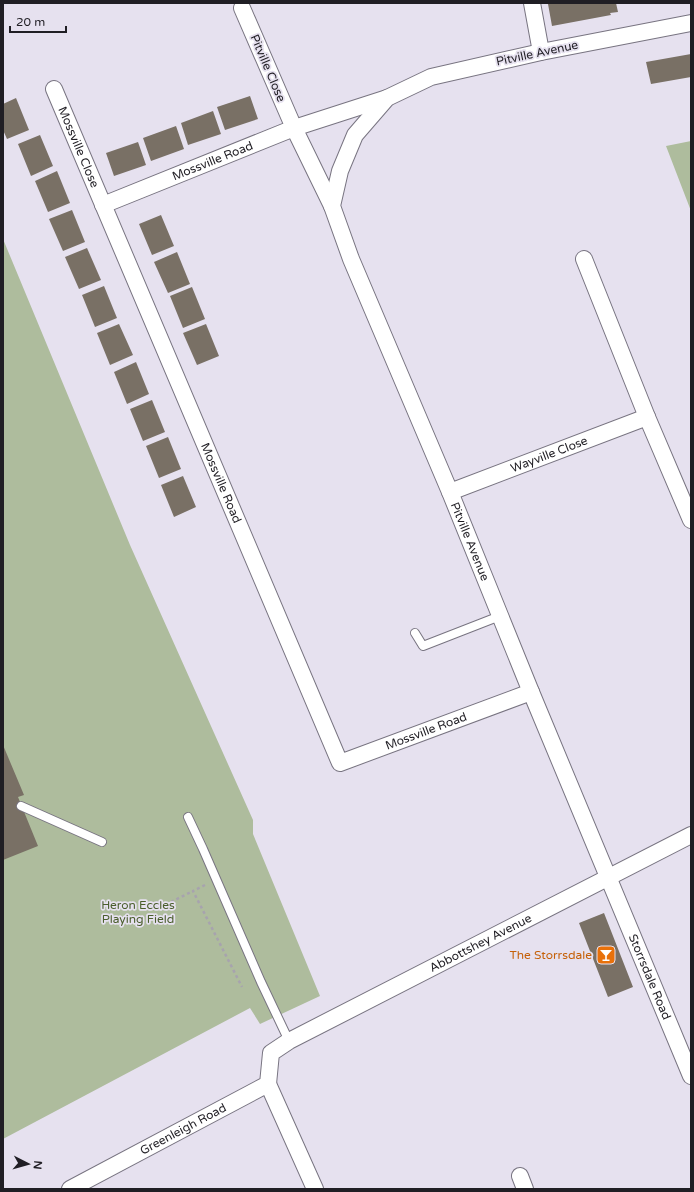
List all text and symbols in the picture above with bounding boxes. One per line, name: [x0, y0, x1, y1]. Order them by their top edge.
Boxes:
scale bar: [10, 8, 66, 34]
text: 20 m: [16, 15, 45, 29]
street label: Pitville Close: [248, 32, 289, 104]
street label: Pitville Avenue: [495, 37, 580, 69]
street label: Mossville Close: [55, 104, 102, 190]
street label: Mossville Road: [170, 138, 255, 183]
street label: Wayville Close: [509, 433, 590, 475]
street label: Mossville Road: [198, 441, 244, 525]
street label: Pitville Avenue: [448, 500, 492, 583]
street label: Mossville Road: [383, 710, 469, 752]
park label: Heron Eccles Playing Field: [101, 898, 175, 926]
street label: Abbottshey Avenue: [427, 911, 534, 975]
street label: Storrsdale Road: [626, 932, 674, 1022]
bar icon: The Storrsdale: [595, 944, 617, 966]
place label: The Storrsdale: [510, 948, 592, 962]
street label: Greenleigh Road: [138, 1100, 229, 1158]
north arrow: [8, 1144, 48, 1184]
text: N: [31, 1160, 44, 1170]

